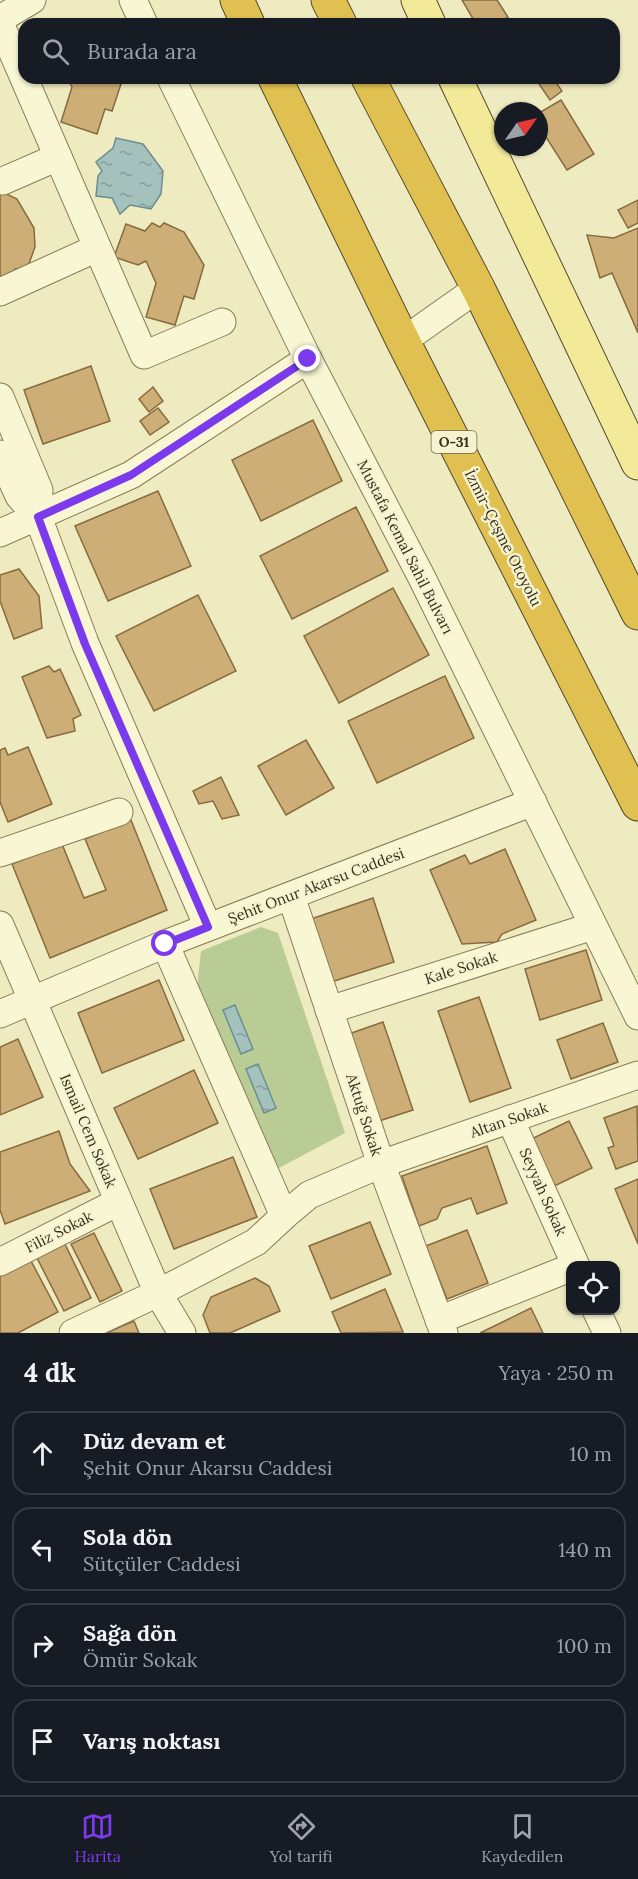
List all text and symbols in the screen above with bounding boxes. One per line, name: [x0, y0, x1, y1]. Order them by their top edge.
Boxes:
search box: [18, 18, 620, 84]
icon: search: [39, 35, 72, 68]
text: Burada ara: [87, 37, 197, 65]
north arrow: [494, 102, 548, 156]
route end: [294, 345, 320, 371]
road number: O-31: [432, 431, 476, 453]
street label: Mustafa Kemal Sahil Bulvarı: [353, 457, 458, 637]
street label: İzmir-Çeşme Otoyolu: [461, 466, 546, 609]
street label: Şehit Onur Akarsu Caddesi: [225, 843, 407, 928]
route start: [151, 930, 177, 956]
street label: Kale Sokak: [422, 947, 500, 988]
street label: Aktuğ Sokak: [342, 1070, 387, 1158]
street label: Ismail Cem Sokak: [56, 1071, 121, 1191]
street label: Altan Sokak: [466, 1097, 550, 1142]
street label: Seyyah Sokak: [516, 1145, 571, 1239]
street label: Filiz Sokak: [22, 1206, 96, 1257]
map controls: [566, 1261, 620, 1315]
button: locate: [566, 1261, 620, 1315]
text: 4 dk: [24, 1356, 76, 1389]
text: Yaya · 250 m: [499, 1360, 614, 1385]
text: Düz devam et: [83, 1427, 226, 1455]
icon: ahead: [26, 1437, 59, 1470]
text: 10 m: [569, 1441, 612, 1466]
text: Şehit Onur Akarsu Caddesi: [83, 1455, 332, 1480]
text: Sola dön: [83, 1523, 172, 1551]
icon: left: [26, 1533, 59, 1566]
text: 140 m: [558, 1537, 612, 1562]
text: Sütçüler Caddesi: [83, 1551, 241, 1576]
text: Sağa dön: [83, 1619, 177, 1647]
icon: right: [26, 1629, 59, 1662]
text: 100 m: [557, 1633, 612, 1658]
text: Ömür Sokak: [83, 1647, 197, 1672]
icon: arrive: [26, 1725, 59, 1758]
text: Varış noktası: [83, 1727, 220, 1755]
tab: Harita: [74, 1810, 121, 1866]
tab: Yol tarifi: [270, 1810, 332, 1866]
tab: Kaydedilen: [481, 1810, 564, 1866]

